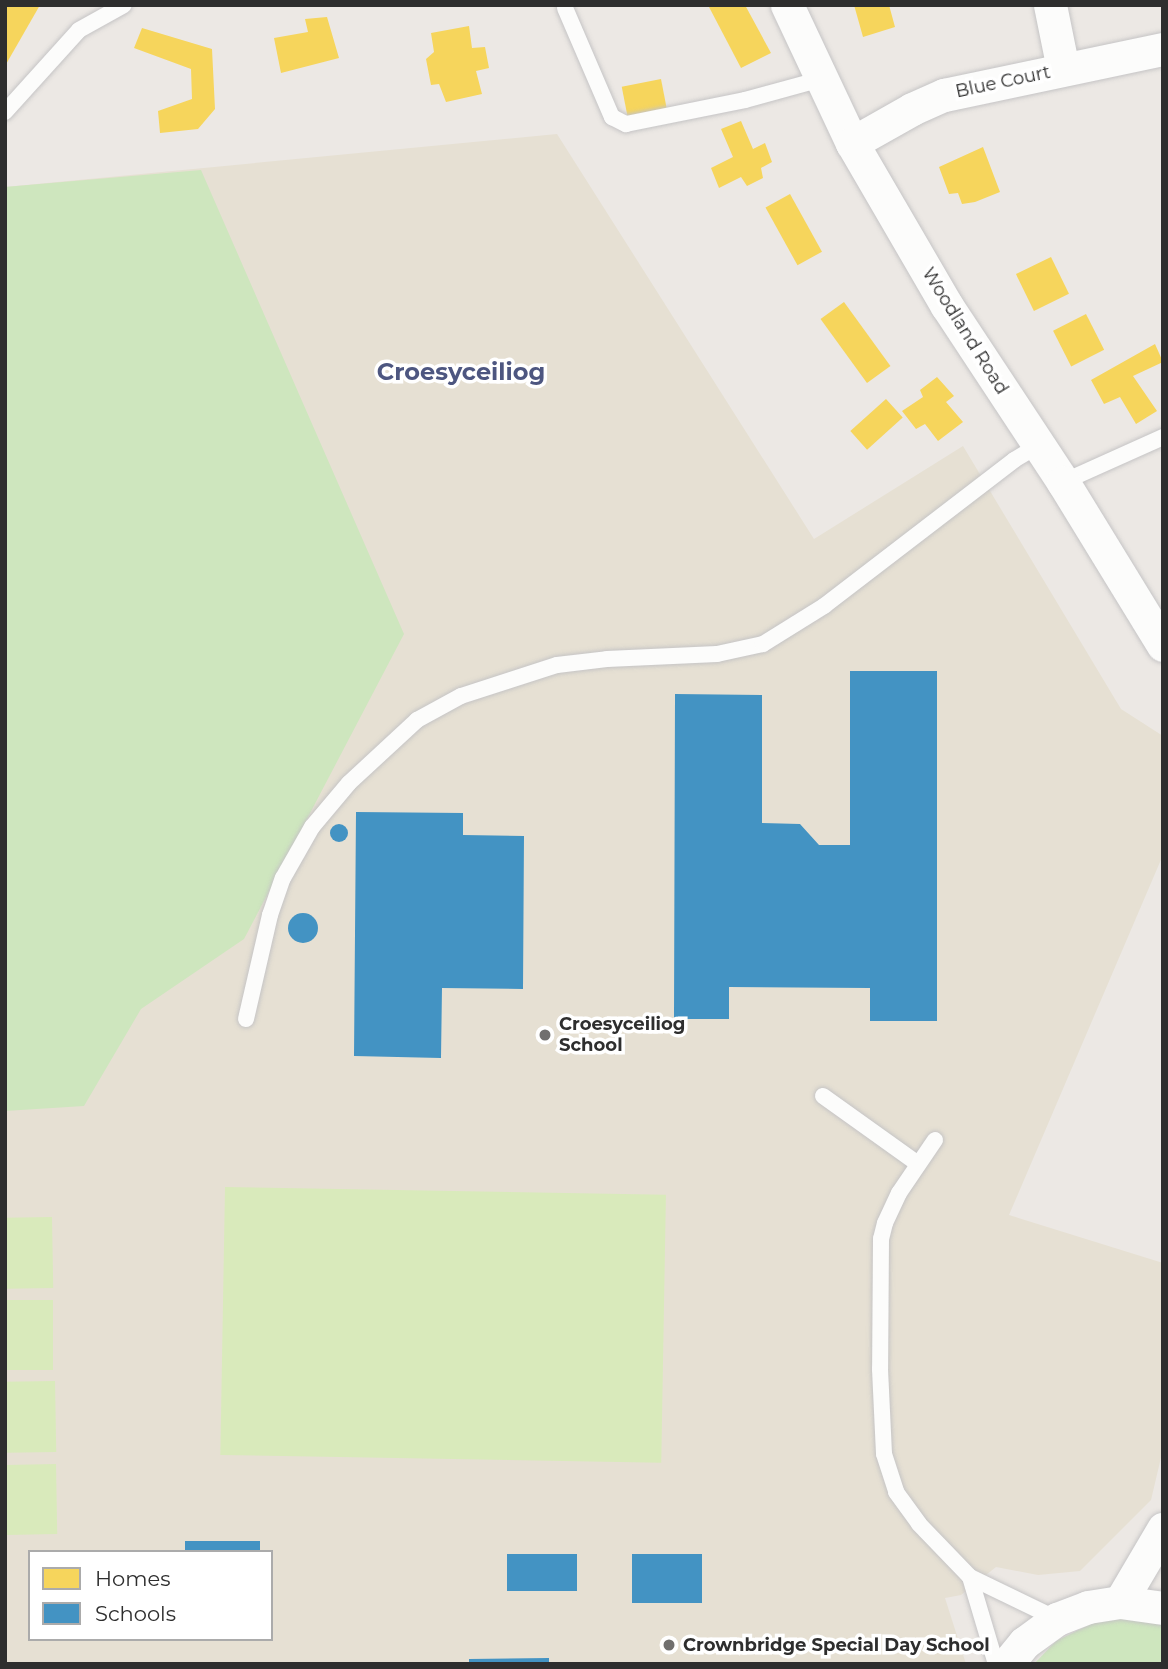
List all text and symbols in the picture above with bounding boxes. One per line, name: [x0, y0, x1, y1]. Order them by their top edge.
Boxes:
street label: Blue Court: [953, 61, 1053, 103]
street label: Woodland Road: [917, 264, 1013, 398]
district label: Croesyceiliog: [377, 358, 545, 386]
place label: Croesyceiliog School: [559, 1014, 685, 1056]
marker: Croesyceiliog School: [537, 1027, 553, 1043]
legend: [28, 1550, 273, 1641]
text: Homes: [95, 1566, 170, 1591]
text: Schools: [95, 1601, 176, 1626]
place label: Crownbridge Special Day School: [683, 1634, 990, 1656]
marker: Crownbridge Special Day School: [661, 1637, 677, 1653]

